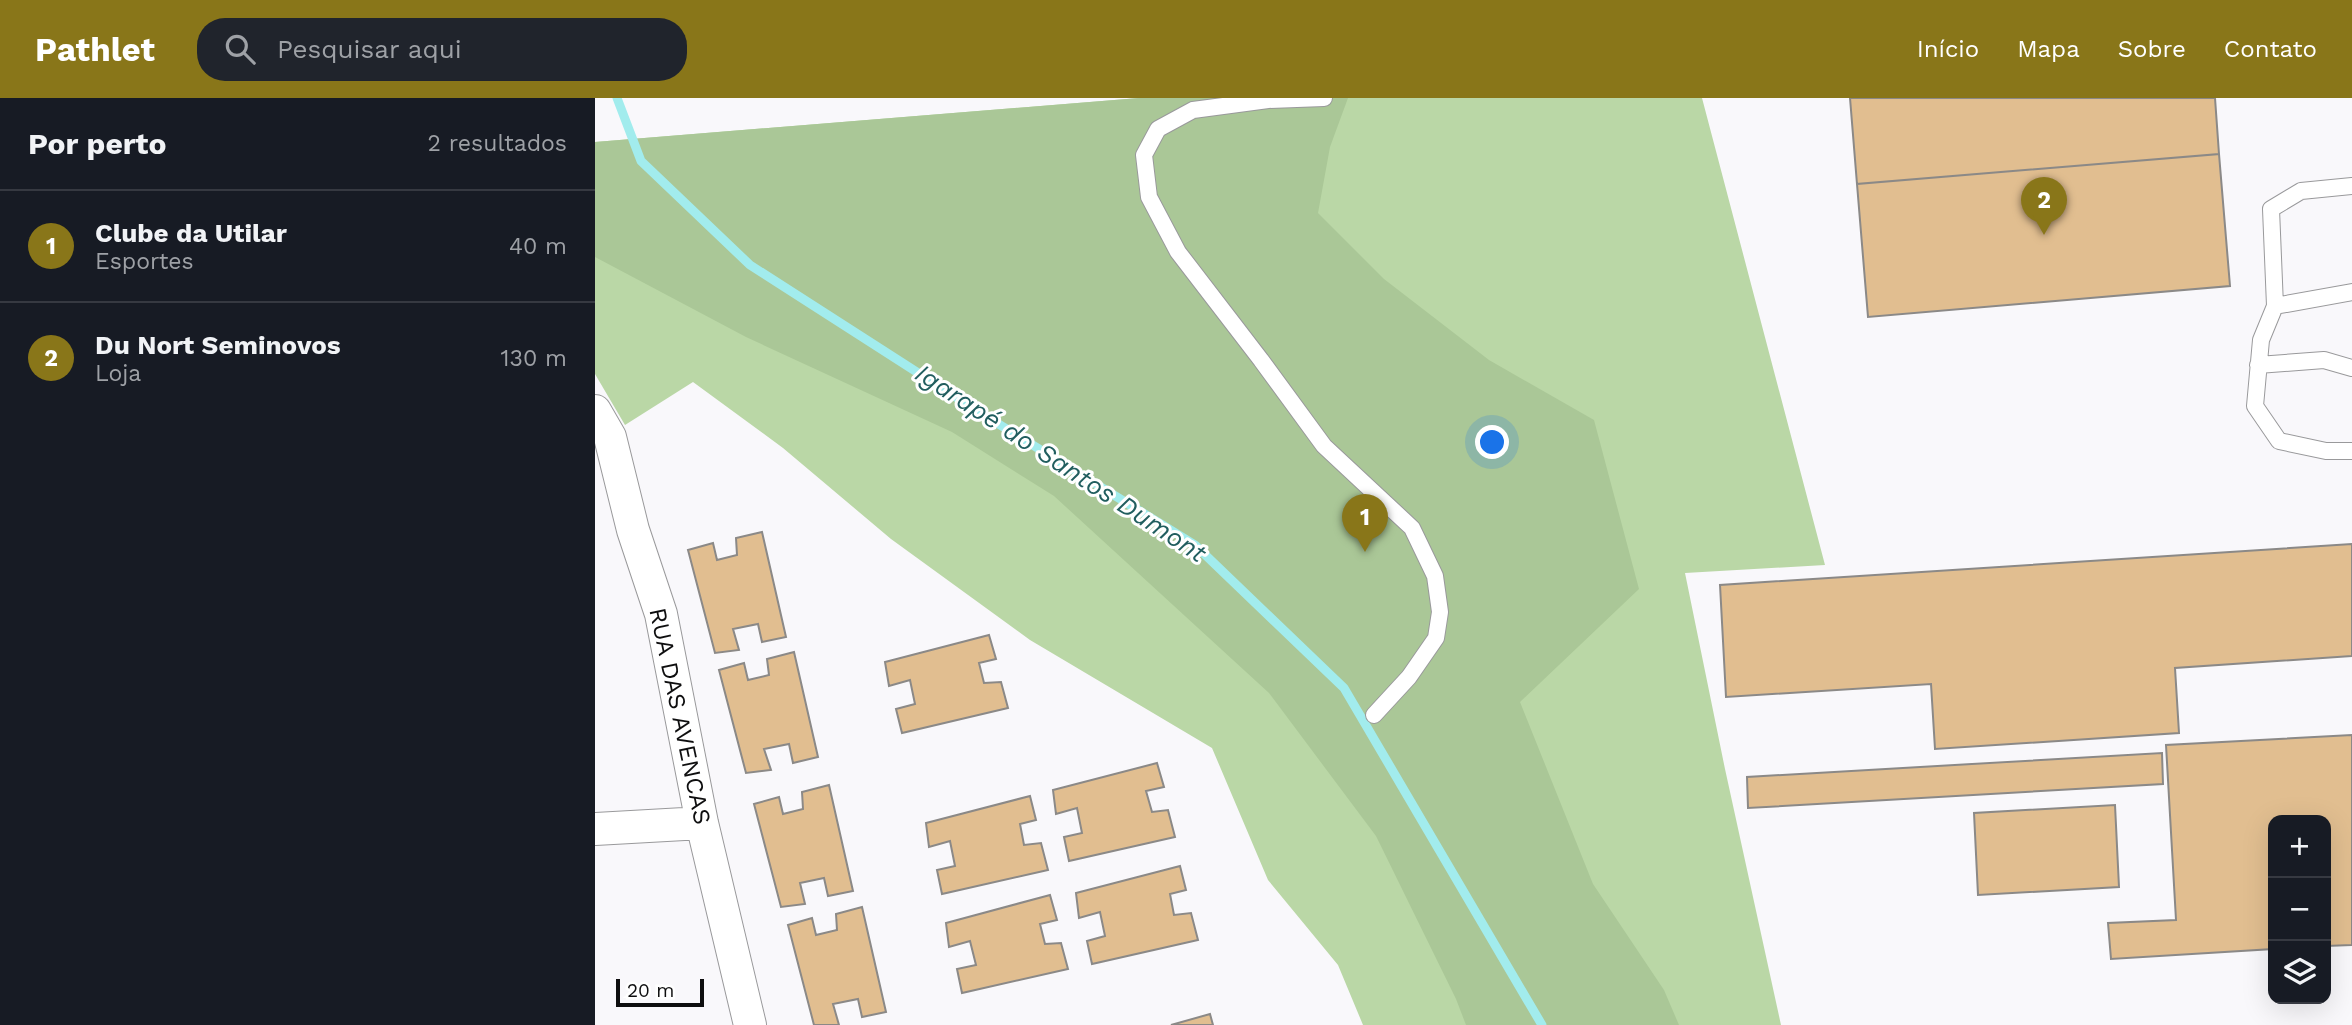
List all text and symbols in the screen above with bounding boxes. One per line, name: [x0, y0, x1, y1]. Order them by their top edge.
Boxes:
search box: [197, 18, 687, 81]
text: Pathlet: [35, 30, 155, 69]
icon: search: [221, 30, 259, 68]
text: Pesquisar aqui: [277, 34, 462, 64]
text: Início: [1917, 35, 1979, 63]
text: Mapa: [2017, 35, 2080, 63]
text: Sobre: [2118, 35, 2186, 63]
text: Contato: [2224, 35, 2317, 63]
text: Por perto: [28, 126, 166, 161]
text: 2 resultados: [428, 130, 567, 157]
pin: 2: [2021, 177, 2067, 235]
text: Clube da Utilar: [95, 218, 287, 248]
text: 1: [46, 233, 56, 260]
text: 40 m: [509, 233, 567, 260]
text: Esportes: [95, 248, 194, 275]
text: Du Nort Seminovos: [95, 330, 341, 360]
text: 2: [44, 345, 58, 372]
text: 130 m: [501, 345, 567, 372]
water label: Igarapé do Santos Dumont: [910, 358, 1212, 569]
text: Loja: [95, 360, 141, 387]
your location: [1475, 425, 1509, 459]
pin: 1: [1342, 494, 1388, 552]
street label: RUA DAS AVENCAS: [643, 605, 717, 827]
map controls: [2268, 815, 2331, 1004]
button: +: [2268, 815, 2331, 878]
button: −: [2268, 878, 2331, 941]
button: layers: [2268, 941, 2331, 1004]
scale bar: [616, 976, 703, 1008]
text: 20 m: [627, 979, 674, 1002]

